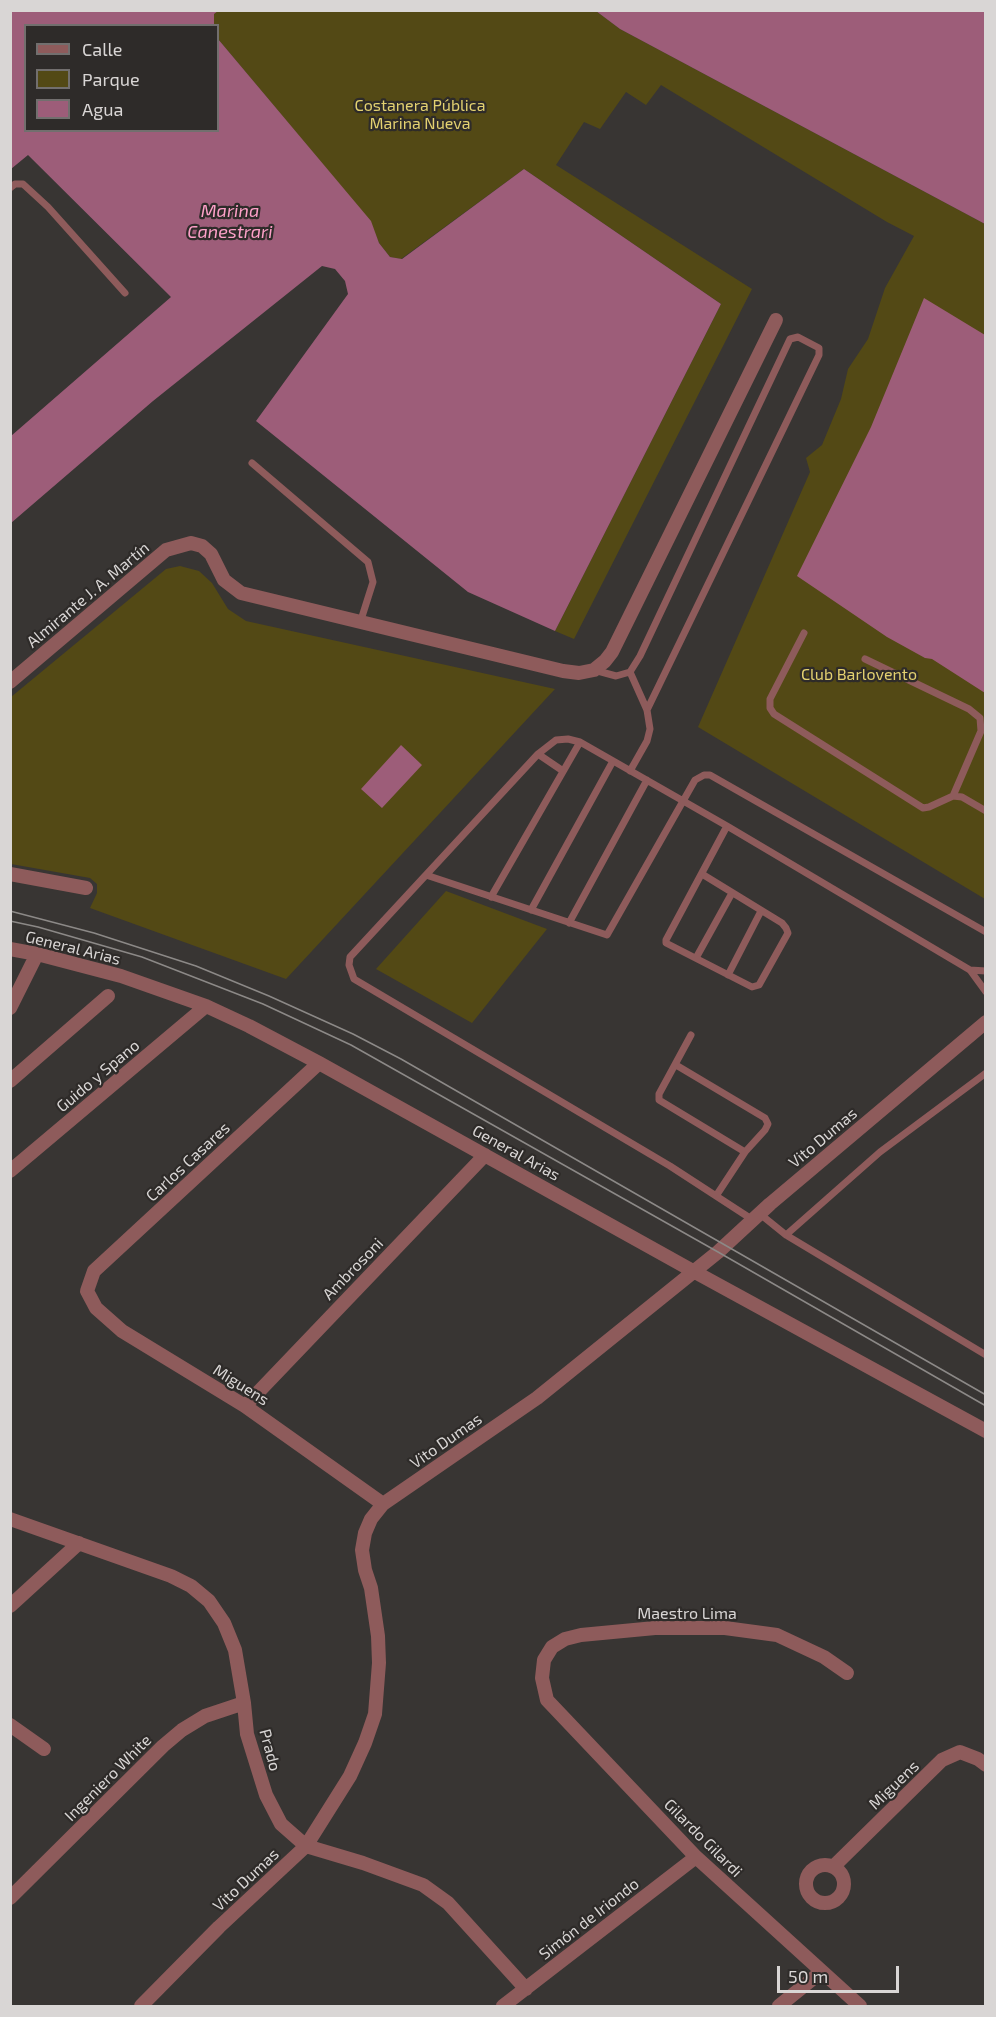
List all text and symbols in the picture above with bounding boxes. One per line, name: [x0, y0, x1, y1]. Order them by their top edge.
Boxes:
legend: [24, 24, 219, 132]
text: Calle: [82, 38, 123, 60]
text: Parque: [82, 68, 140, 90]
park label: Costanera Pública Marina Nueva: [355, 96, 485, 134]
text: Agua: [82, 98, 123, 120]
water label: Marina Canestrari: [187, 200, 273, 242]
street label: Almirante J. A. Martín: [23, 538, 153, 652]
park label: Club Barlovento: [801, 665, 917, 685]
street label: General Arias: [23, 927, 123, 969]
street label: Guido y Spano: [53, 1036, 143, 1116]
street label: Vito Dumas: [785, 1104, 861, 1172]
street label: Carlos Casares: [142, 1118, 234, 1206]
street label: General Arias: [469, 1121, 563, 1185]
street label: Ambrosoni: [319, 1234, 387, 1304]
street label: Miguens: [210, 1360, 272, 1410]
street label: Vito Dumas: [406, 1409, 486, 1473]
street label: Maestro Lima: [637, 1604, 737, 1624]
street label: Prado: [255, 1727, 285, 1773]
street label: Ingeniero White: [61, 1731, 155, 1825]
street label: Miguens: [865, 1757, 923, 1813]
street label: Gilardo Gilardi: [660, 1795, 746, 1881]
street label: Vito Dumas: [209, 1845, 283, 1915]
street label: Simón de Iriondo: [535, 1874, 643, 1964]
scale bar: [780, 1954, 902, 1992]
text: 50 m: [788, 1965, 828, 1987]

